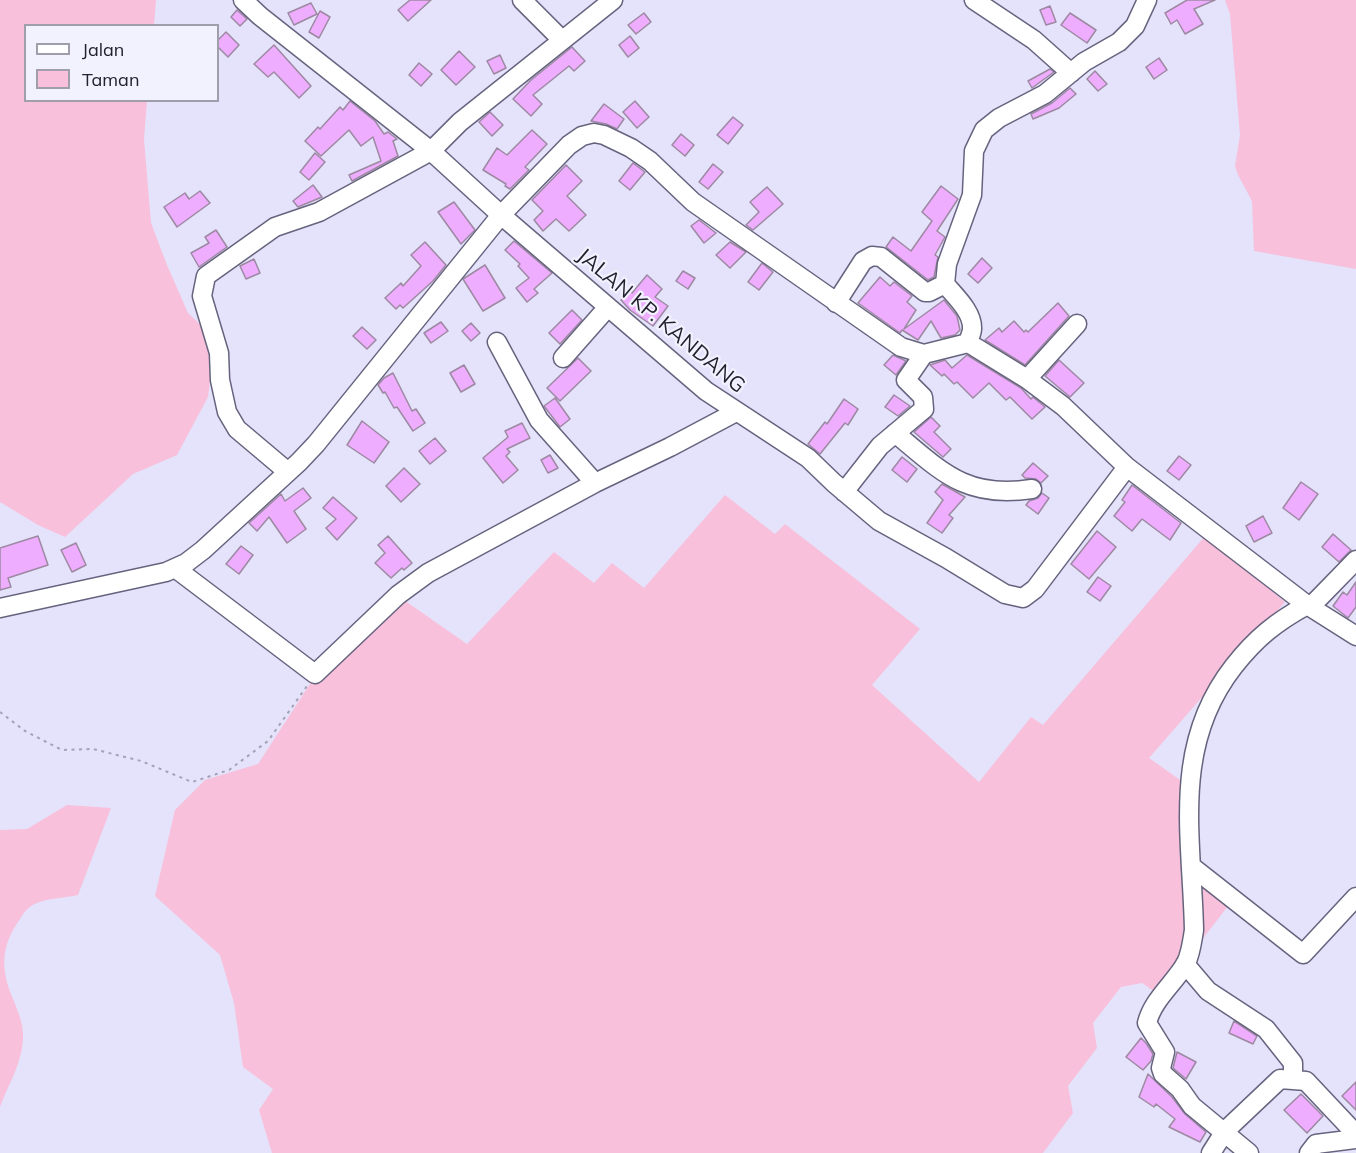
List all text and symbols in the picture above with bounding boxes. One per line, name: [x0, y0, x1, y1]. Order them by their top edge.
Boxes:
legend: [24, 24, 219, 102]
text: Jalan: [82, 38, 124, 61]
text: Taman: [82, 68, 139, 91]
street label: JALAN KP. KANDANG: [572, 243, 750, 399]

